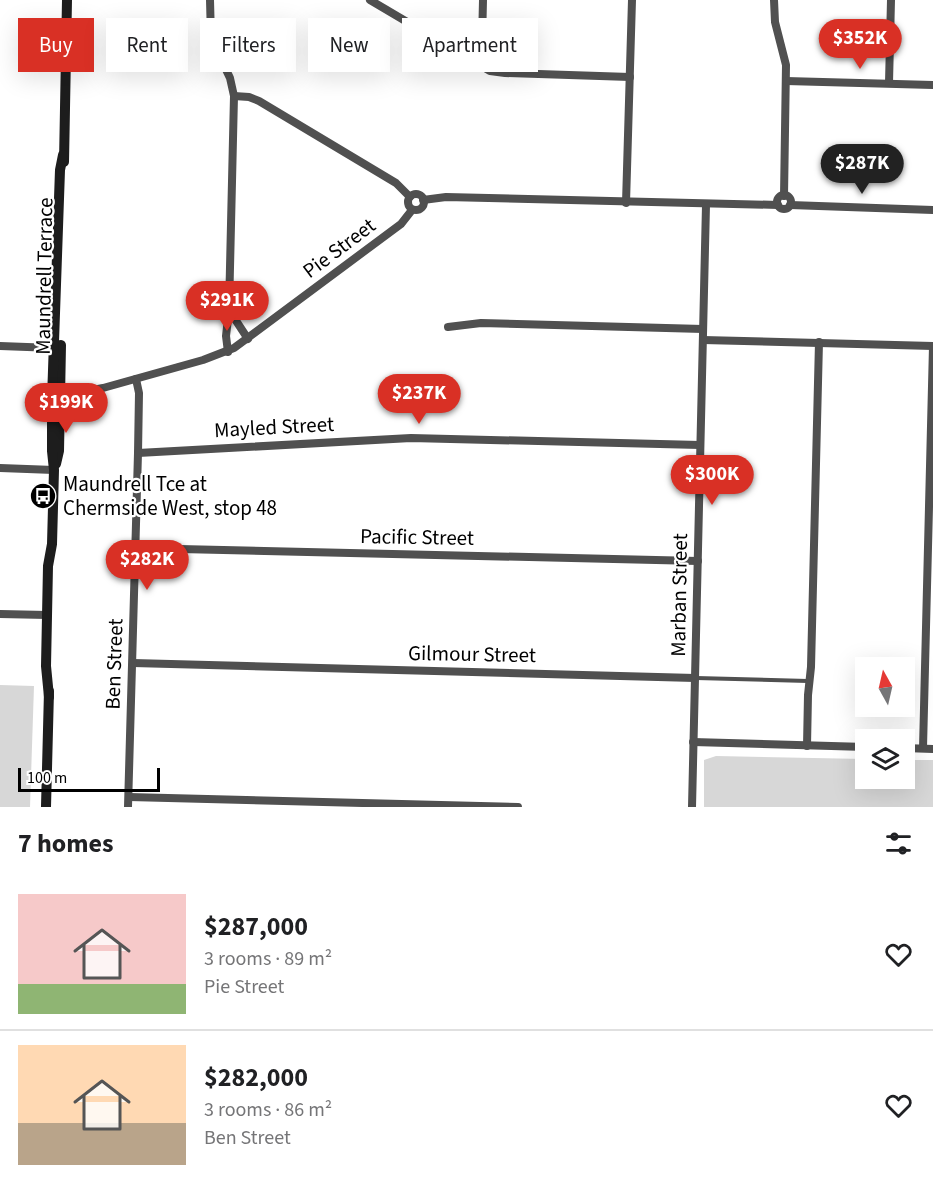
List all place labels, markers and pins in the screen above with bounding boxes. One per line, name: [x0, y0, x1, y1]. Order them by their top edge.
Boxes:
pin: $352K: [818, 19, 902, 70]
pin: $287K: [820, 144, 904, 195]
pin: $291K: [185, 281, 269, 332]
pin: $237K: [377, 374, 461, 425]
pin: $199K: [24, 383, 108, 434]
pin: $300K: [670, 455, 754, 506]
place label: Maundrell Tce at Chermside West, stop 48: [63, 469, 277, 523]
bus stop icon: Maundrell Tce at Chermside West, stop 48: [28, 481, 58, 511]
pin: $282K: [105, 540, 189, 591]

